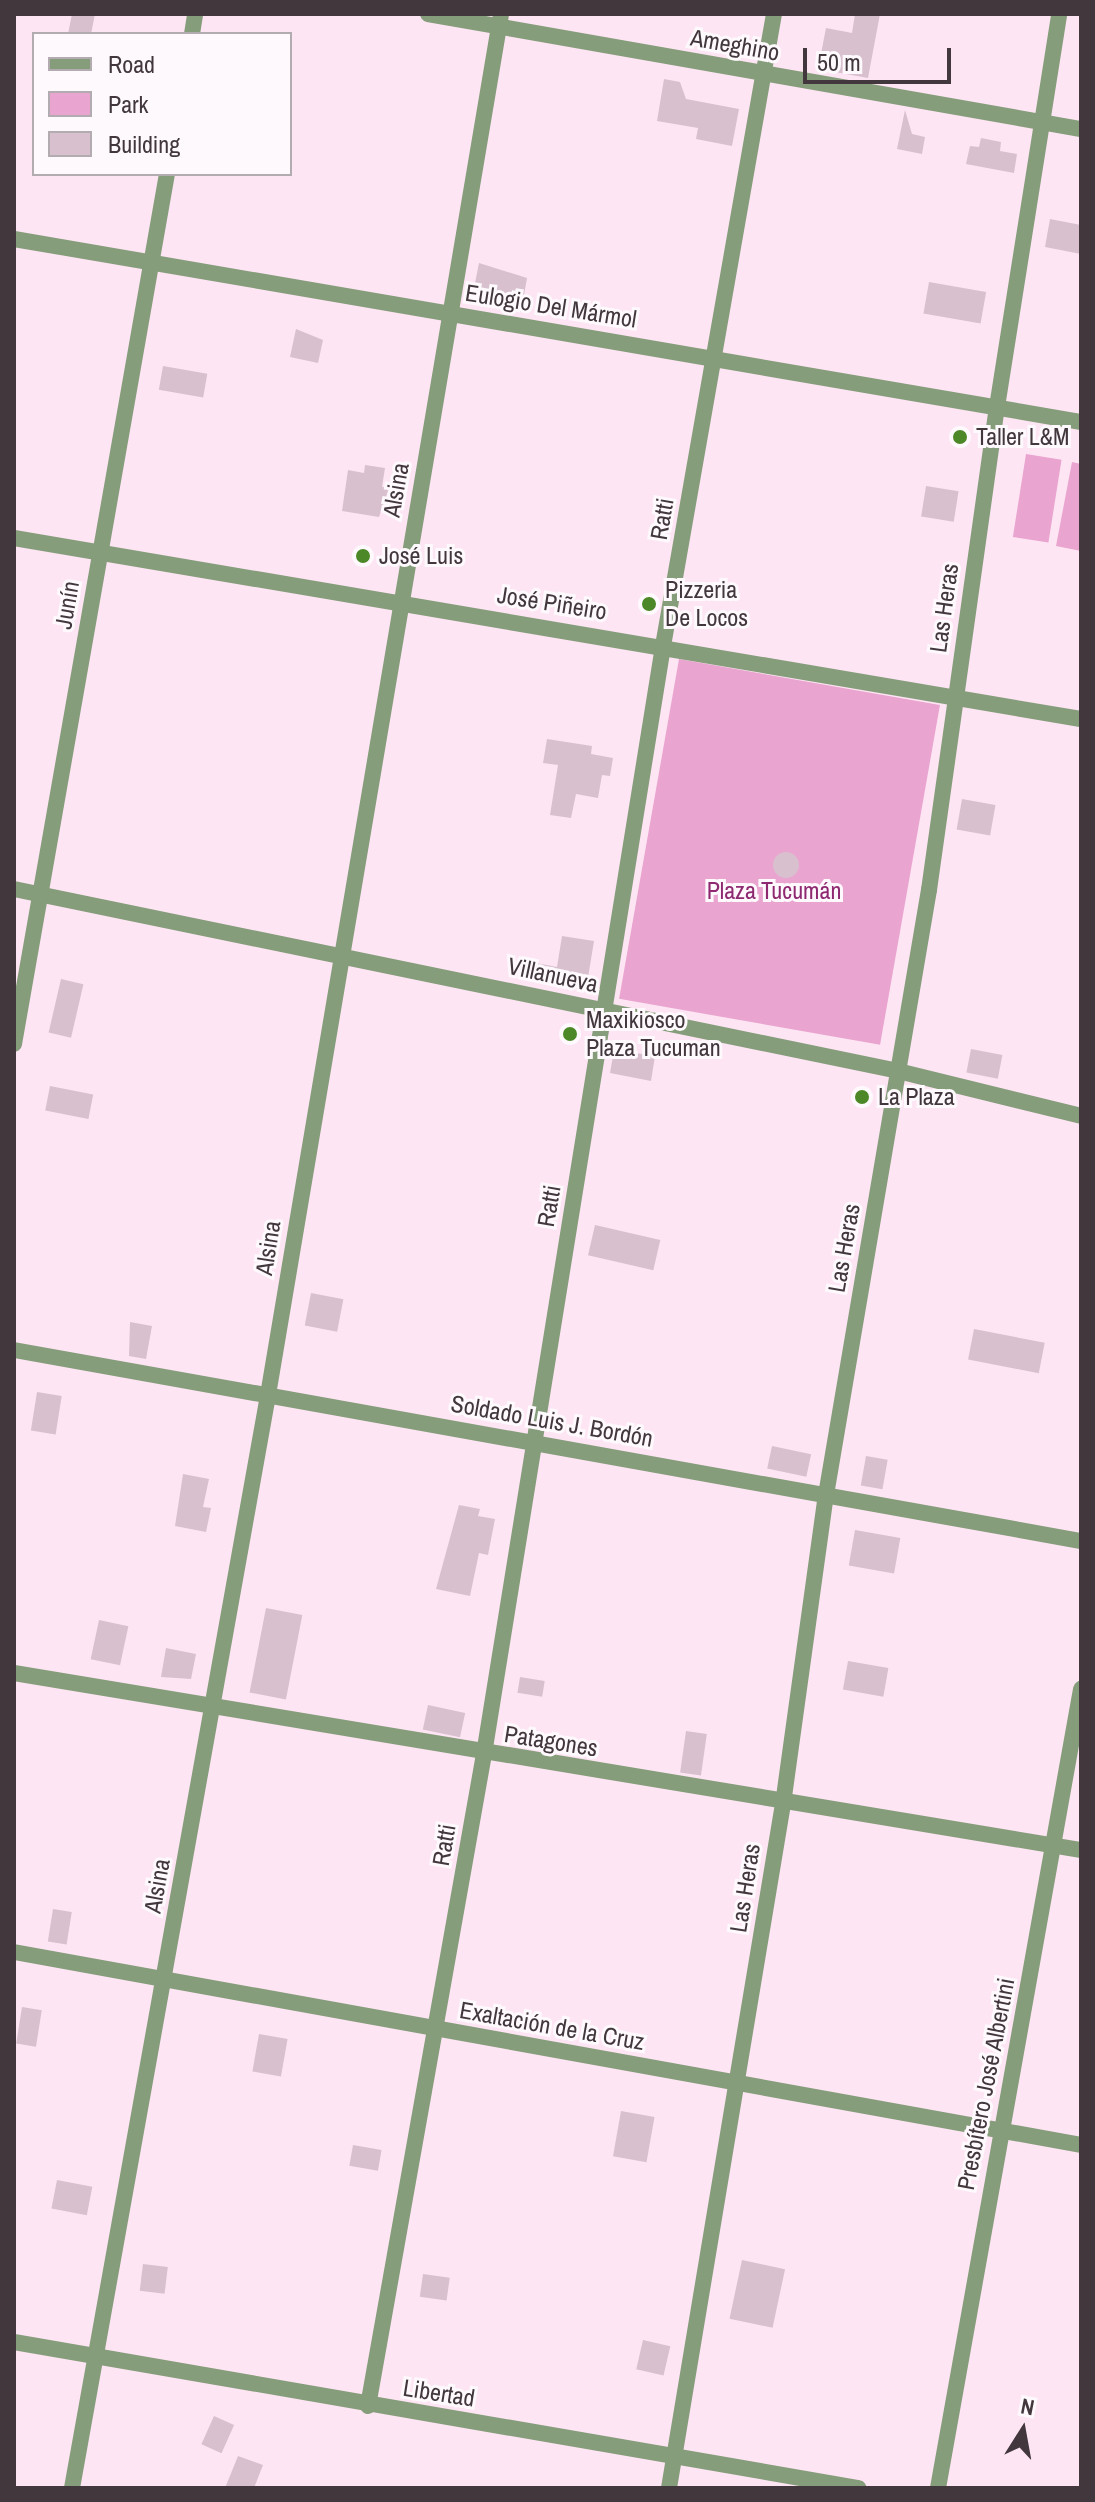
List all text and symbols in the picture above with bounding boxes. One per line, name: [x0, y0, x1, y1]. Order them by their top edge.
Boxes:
street label: Ameghino: [688, 23, 782, 67]
legend: [32, 32, 292, 176]
scale bar: [807, 32, 955, 82]
text: 50 m: [817, 46, 861, 78]
text: Road: [108, 48, 155, 80]
text: Park: [108, 88, 148, 120]
text: Building: [108, 128, 180, 160]
street label: Eulogio Del Mármol: [463, 278, 639, 334]
place label: Taller L&M: [976, 423, 1069, 451]
marker: Taller L&M: [951, 428, 969, 446]
street label: Alsina: [377, 461, 415, 519]
street label: Ratti: [644, 496, 680, 542]
place label: José Luis: [379, 542, 463, 570]
marker: José Luis: [354, 547, 372, 565]
street label: Las Heras: [923, 562, 965, 654]
place label: Pizzeria De Locos: [665, 576, 748, 632]
street label: Junín: [49, 579, 85, 631]
street label: José Piñeiro: [495, 580, 609, 626]
marker: Pizzeria De Locos: [640, 595, 658, 613]
park label: Plaza Tucumán: [706, 877, 842, 905]
street label: Villanueva: [505, 951, 601, 999]
place label: Maxikiosco Plaza Tucuman: [586, 1006, 721, 1062]
marker: Maxikiosco Plaza Tucuman: [561, 1025, 579, 1043]
place label: La Plaza: [878, 1083, 955, 1111]
marker: La Plaza: [853, 1088, 871, 1106]
street label: Ratti: [531, 1183, 567, 1229]
street label: Las Heras: [822, 1201, 866, 1295]
street label: Alsina: [249, 1219, 287, 1277]
street label: Soldado Luis J. Bordón: [449, 1389, 655, 1453]
street label: Patagones: [502, 1719, 600, 1763]
street label: Ratti: [426, 1822, 462, 1868]
street label: Las Heras: [724, 1841, 766, 1935]
street label: Alsina: [138, 1857, 176, 1915]
street label: Presbítero José Albertini: [951, 1975, 1021, 2193]
street label: Exaltación de la Cruz: [457, 1996, 647, 2056]
street label: Libertad: [401, 2373, 477, 2413]
north arrow: [983, 2390, 1063, 2470]
text: N: [1018, 2390, 1037, 2422]

